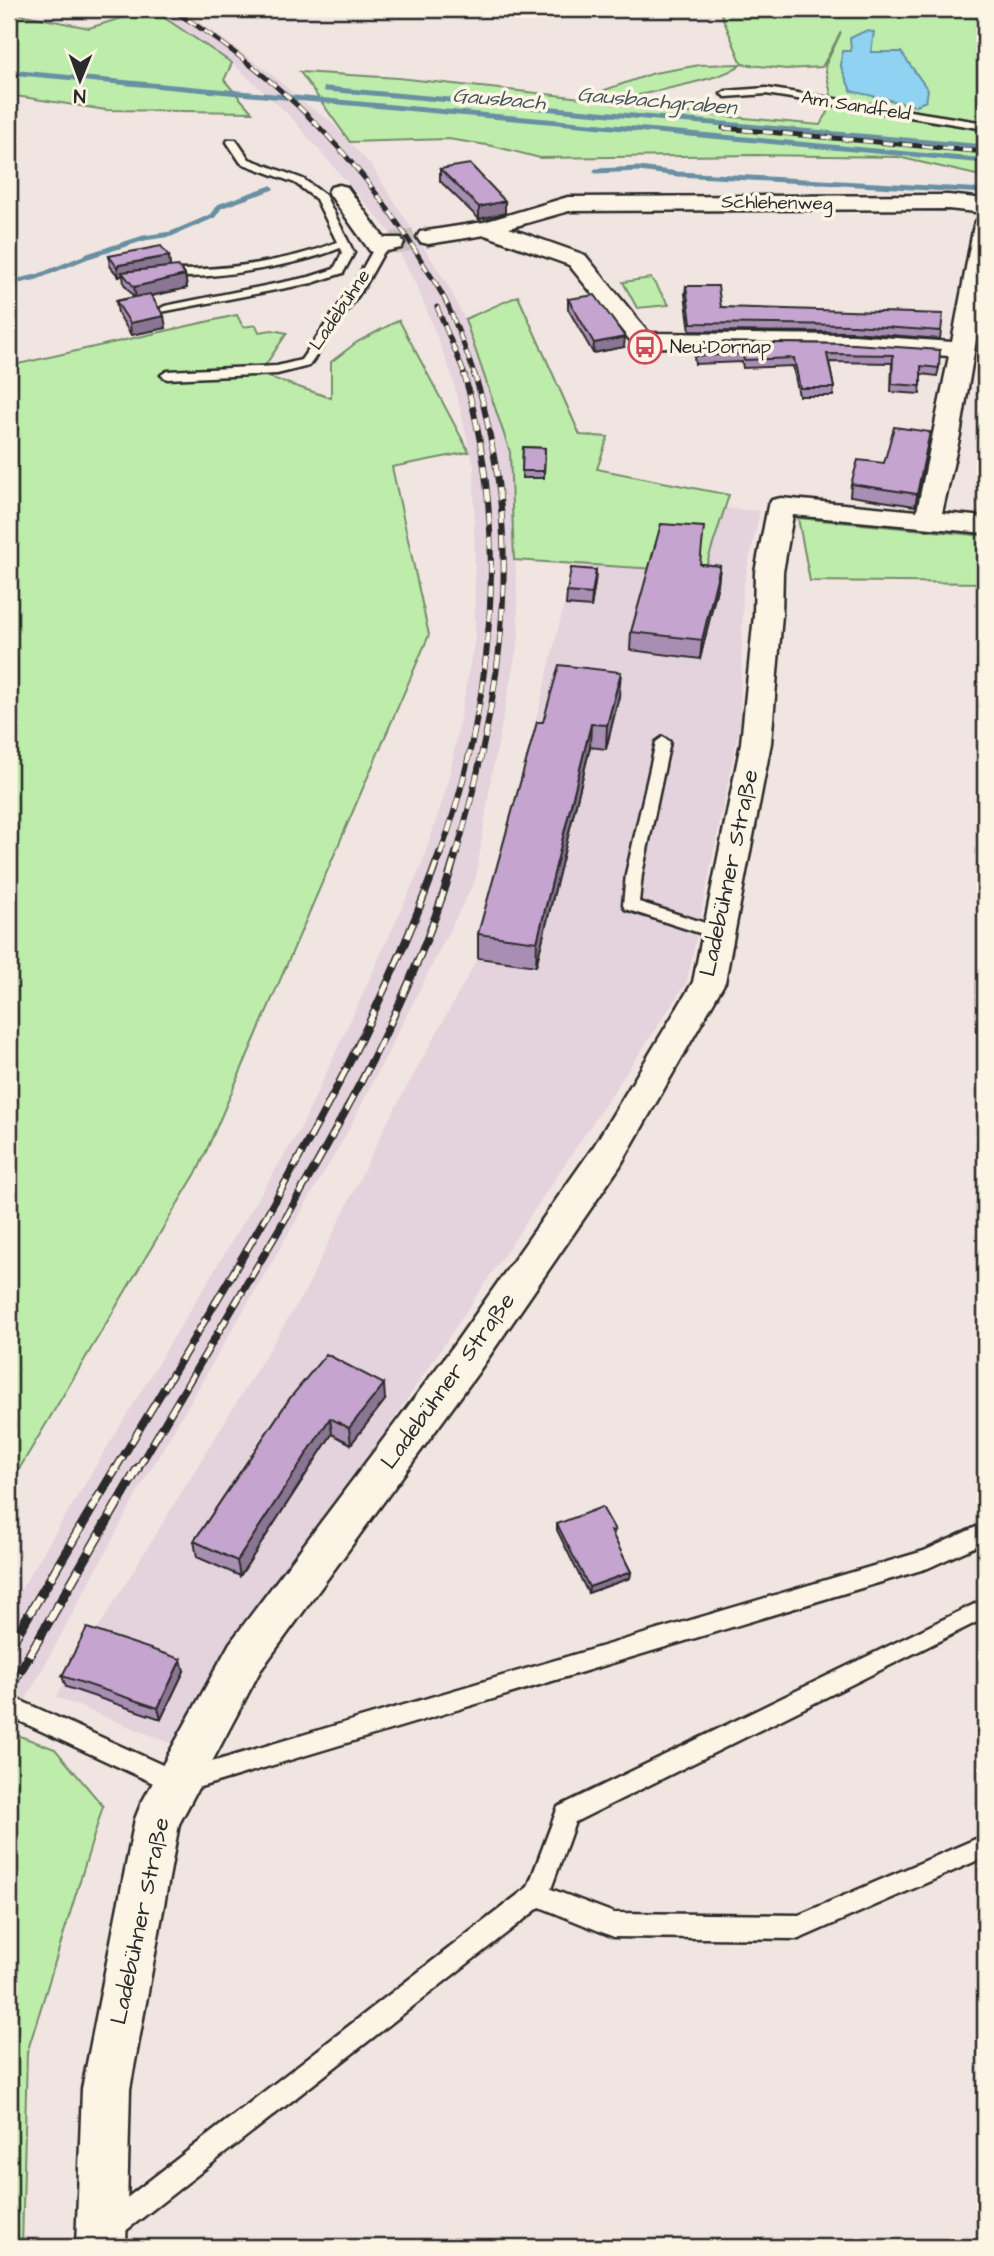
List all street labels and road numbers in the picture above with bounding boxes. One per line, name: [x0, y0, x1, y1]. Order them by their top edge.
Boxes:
street label: Am Sandfeld: [800, 84, 913, 128]
street label: Schlehenweg: [721, 189, 833, 218]
street label: Ladebühne: [303, 264, 377, 356]
street label: Ladebühner Straße: [691, 767, 767, 979]
street label: Ladebühner Straße: [373, 1286, 523, 1476]
street label: Ladebühner Straße: [102, 1815, 178, 2027]

